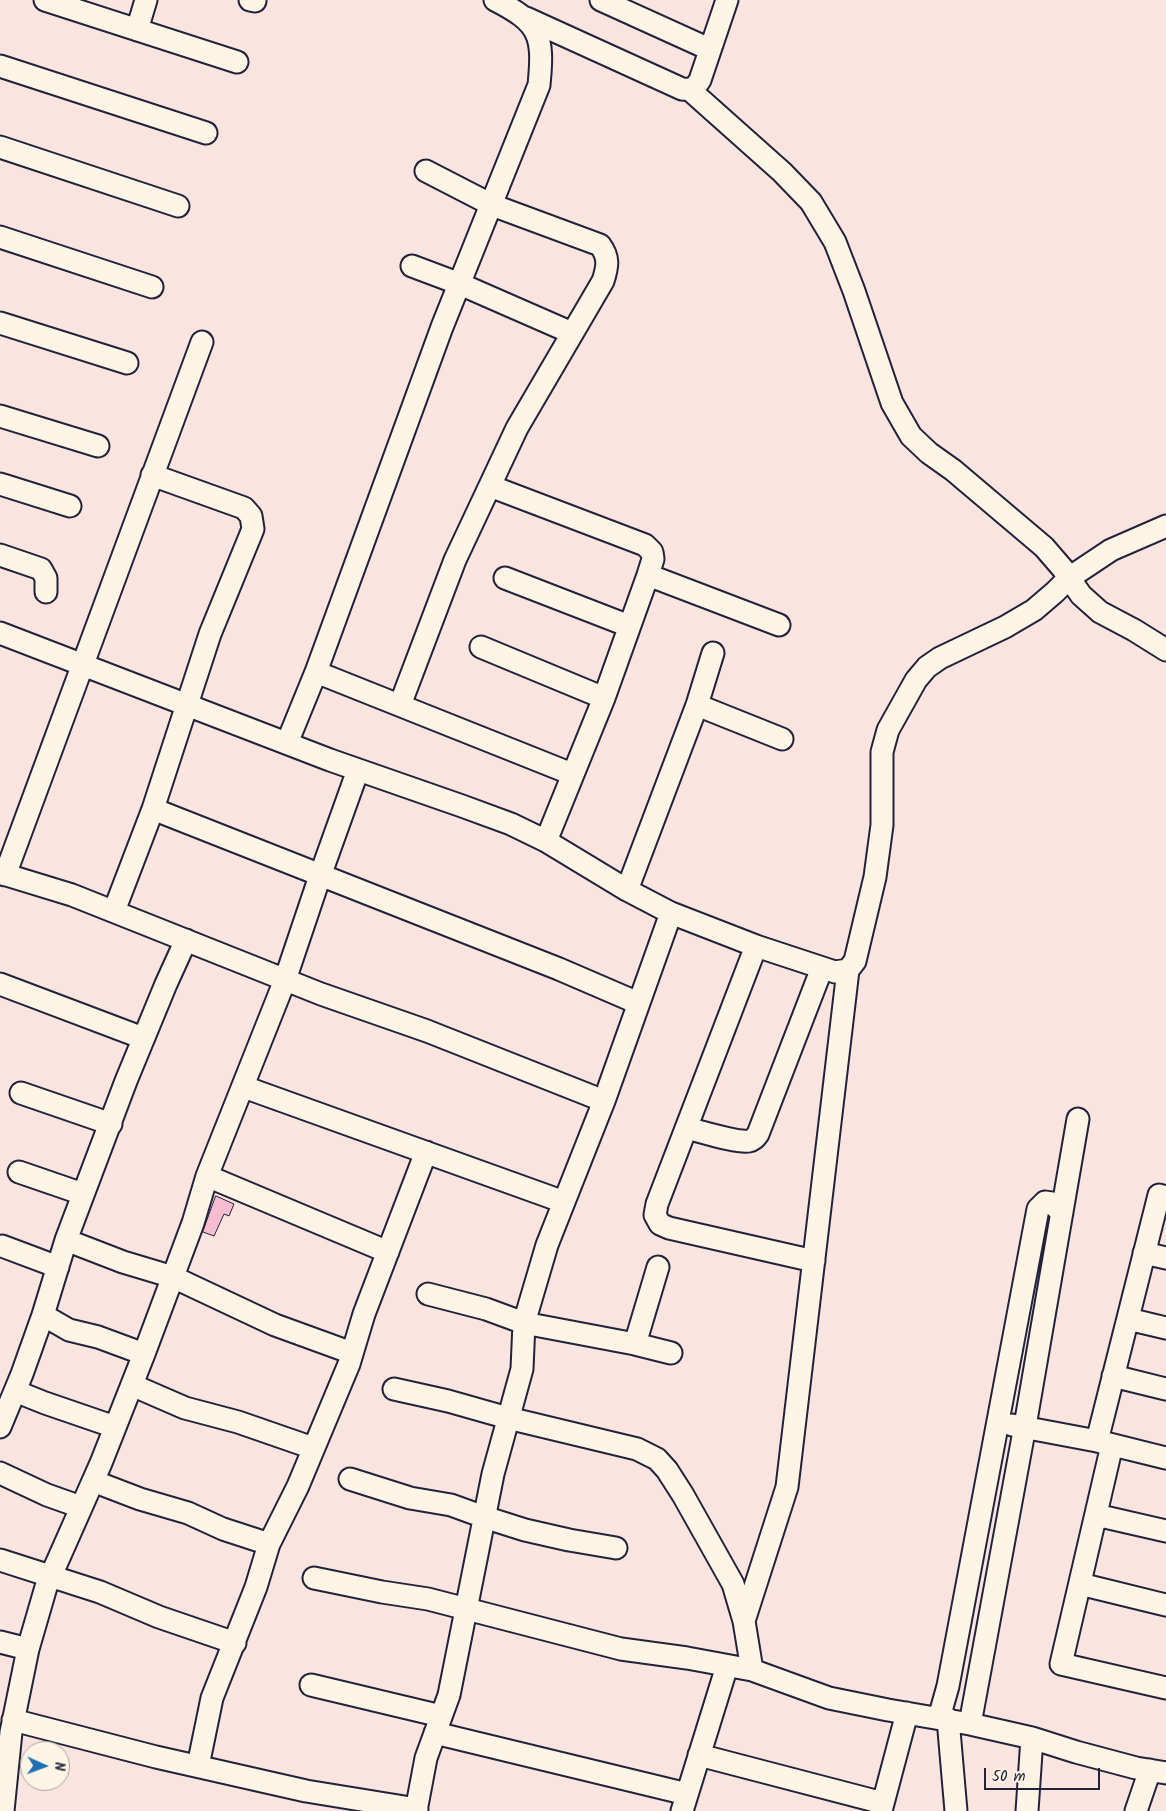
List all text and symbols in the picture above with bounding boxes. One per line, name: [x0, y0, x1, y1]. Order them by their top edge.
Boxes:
north arrow: [20, 1741, 70, 1791]
scale bar: [986, 1758, 1102, 1790]
text: N: [48, 1762, 70, 1771]
text: 50 m: [992, 1765, 1026, 1789]

